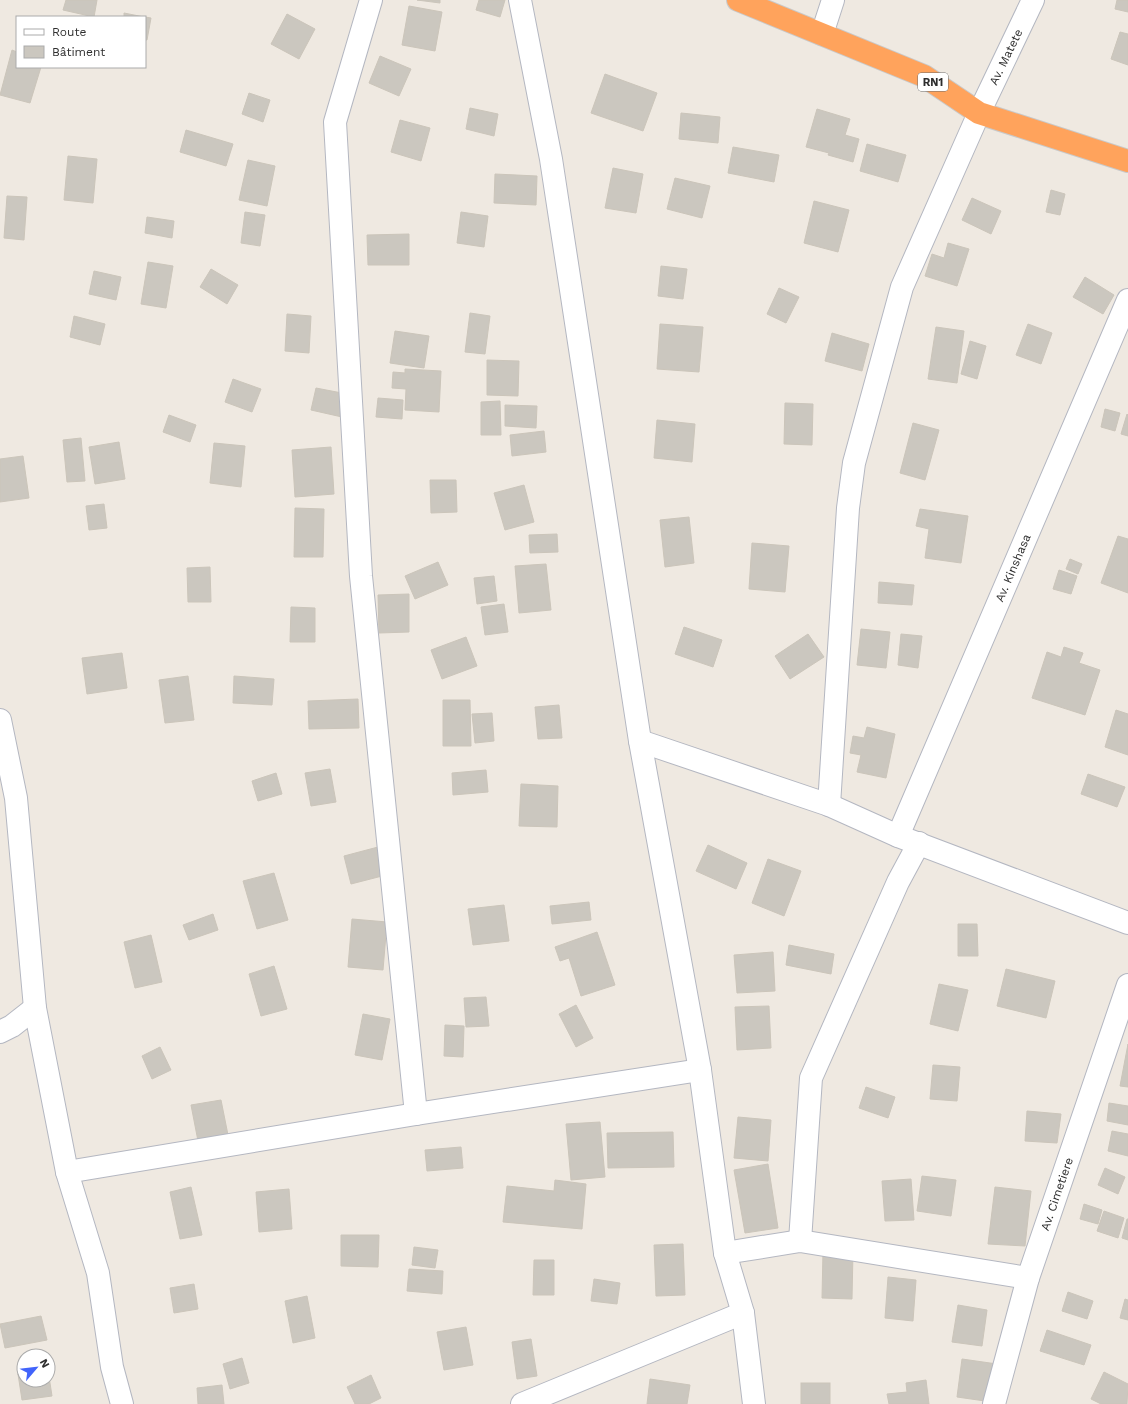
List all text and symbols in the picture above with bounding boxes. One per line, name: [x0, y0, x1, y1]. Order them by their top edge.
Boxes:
legend: [16, 16, 146, 68]
text: Route: [52, 25, 86, 39]
street label: Av. Matete: [986, 27, 1026, 87]
text: Bâtiment: [52, 45, 105, 59]
road number: RN1: [918, 73, 948, 91]
street label: Av. Kinshasa: [992, 532, 1034, 604]
street label: Av. Cimetiere: [1038, 1155, 1076, 1232]
north arrow: [16, 1348, 56, 1388]
text: N: [37, 1357, 52, 1370]

